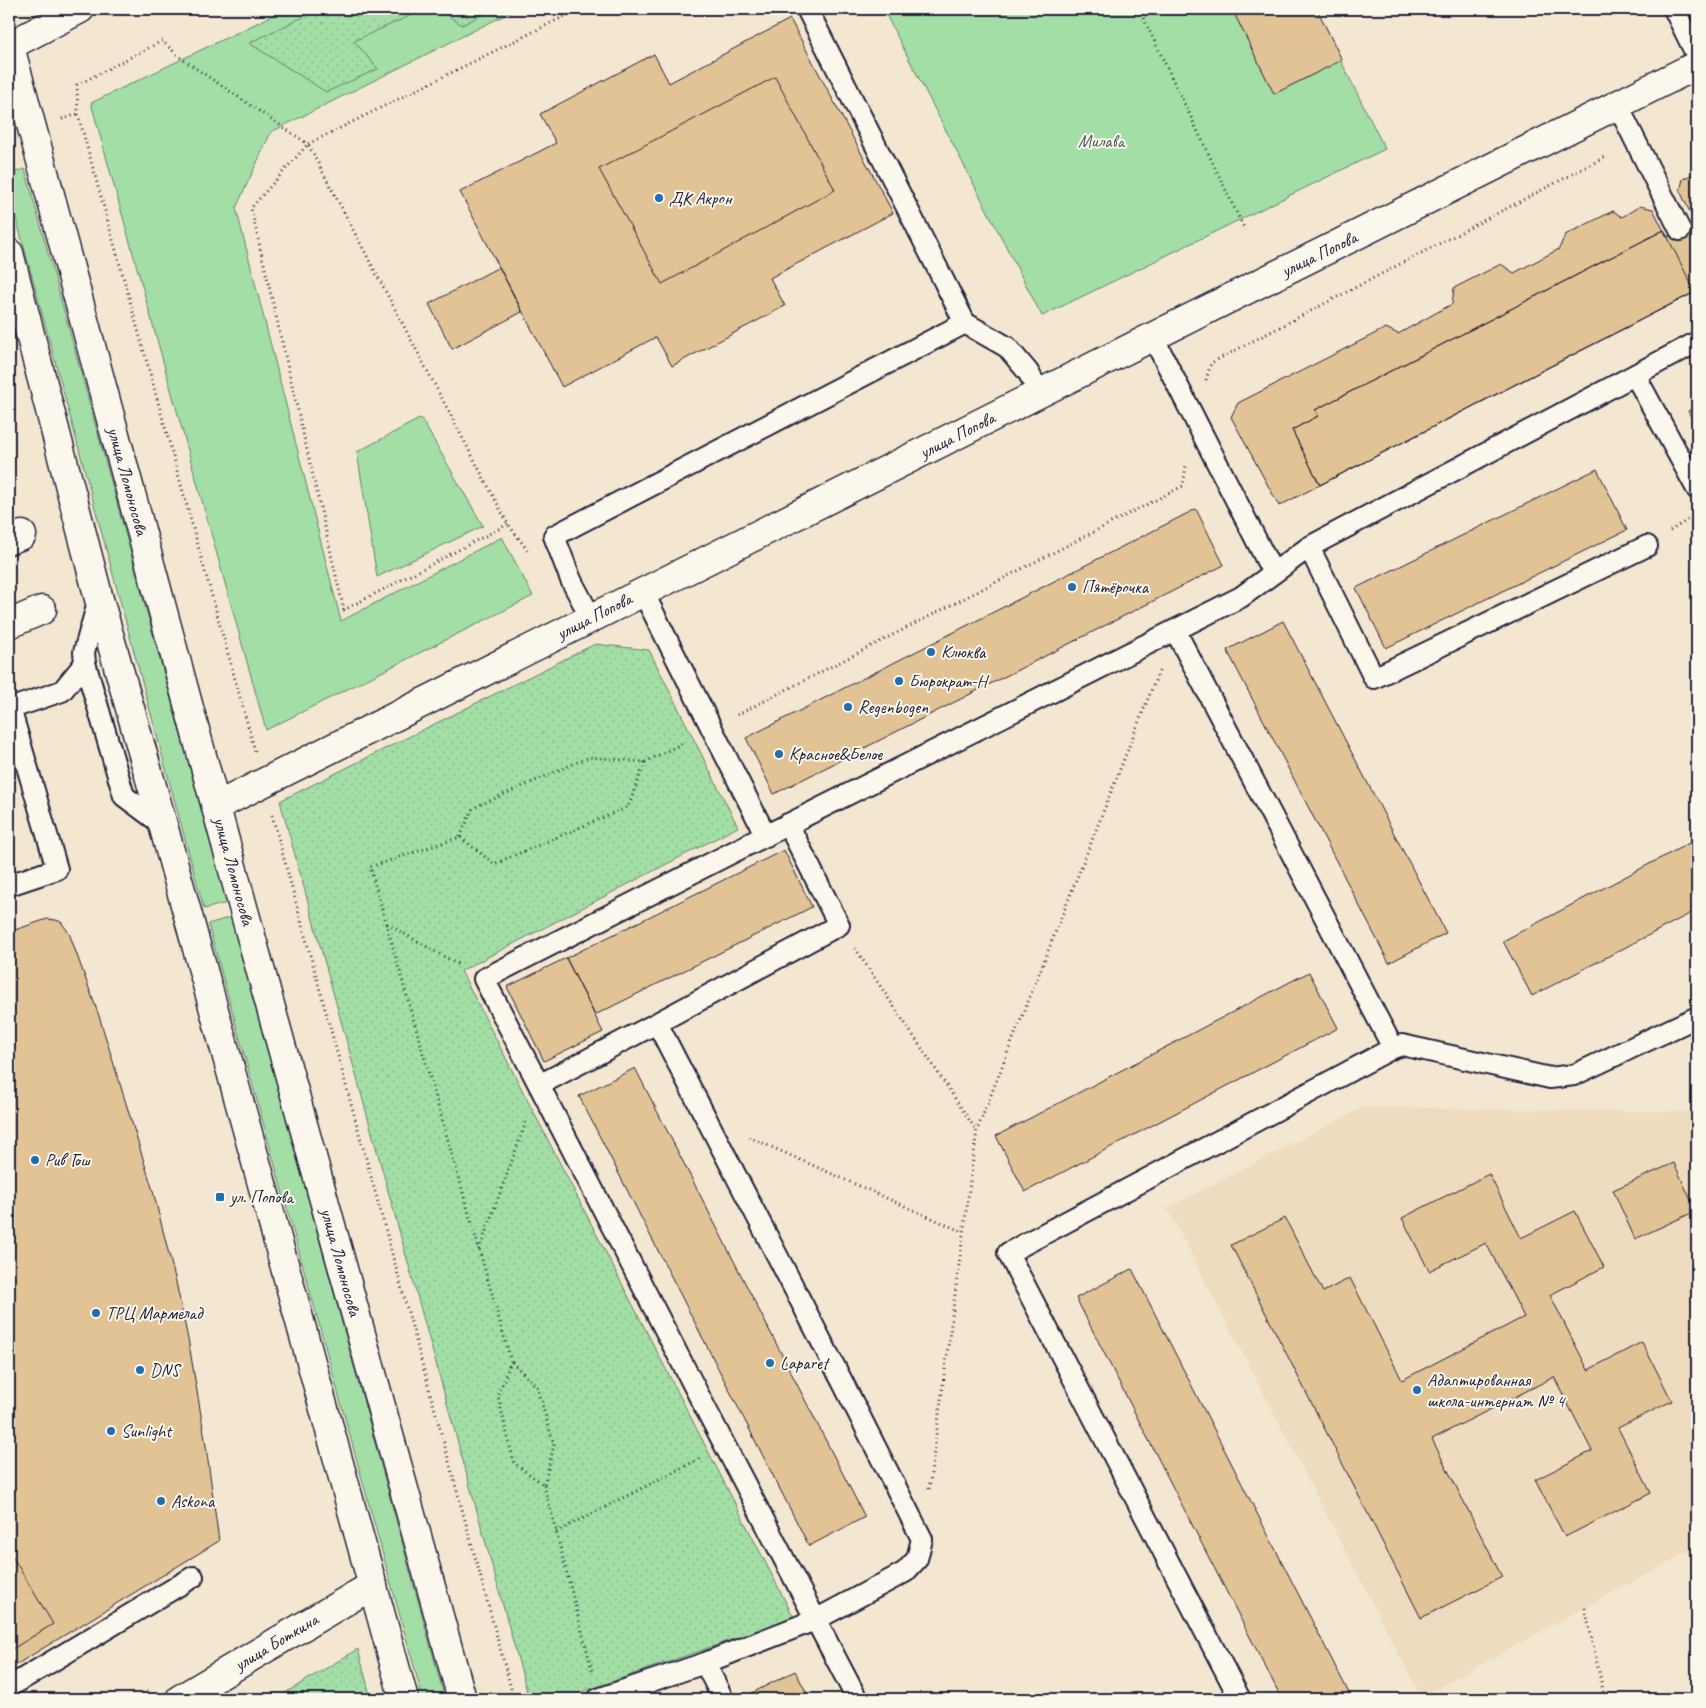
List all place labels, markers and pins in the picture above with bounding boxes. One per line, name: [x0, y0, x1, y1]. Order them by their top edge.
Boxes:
place label: ДК Акрон: [669, 187, 733, 209]
marker: ДК Акрон: [653, 192, 665, 204]
place label: Пятёрочка: [1082, 576, 1150, 598]
marker: Пятёрочка: [1066, 581, 1078, 593]
place label: Клюква: [941, 641, 987, 663]
marker: Клюква: [925, 646, 937, 658]
place label: Бюрократ-Н: [909, 670, 990, 692]
marker: Бюрократ-Н: [893, 675, 905, 687]
place label: Regenbogen: [858, 696, 929, 718]
marker: Regenbogen: [842, 701, 854, 713]
place label: Красное&Белое: [789, 743, 883, 765]
marker: Красное&Белое: [773, 748, 785, 760]
place label: Рив Гош: [45, 1149, 91, 1171]
marker: Рив Гош: [29, 1154, 41, 1166]
place label: ул. Попова: [229, 1186, 294, 1208]
marker: ул. Попова: [214, 1191, 226, 1203]
place label: ТРЦ Мармелад: [106, 1302, 204, 1324]
marker: ТРЦ Мармелад: [90, 1307, 102, 1319]
place label: Laparet: [780, 1352, 831, 1374]
marker: Laparet: [764, 1357, 776, 1369]
place label: DNS: [150, 1359, 183, 1381]
marker: DNS: [134, 1364, 146, 1376]
place label: Адаптированная школа-интернат № 4: [1427, 1369, 1566, 1412]
marker: Адаптированная школа-интернат № 4: [1411, 1384, 1423, 1396]
place label: Sunlight: [121, 1420, 173, 1442]
marker: Sunlight: [105, 1425, 117, 1437]
place label: Askona: [171, 1490, 216, 1512]
marker: Askona: [155, 1495, 167, 1507]

